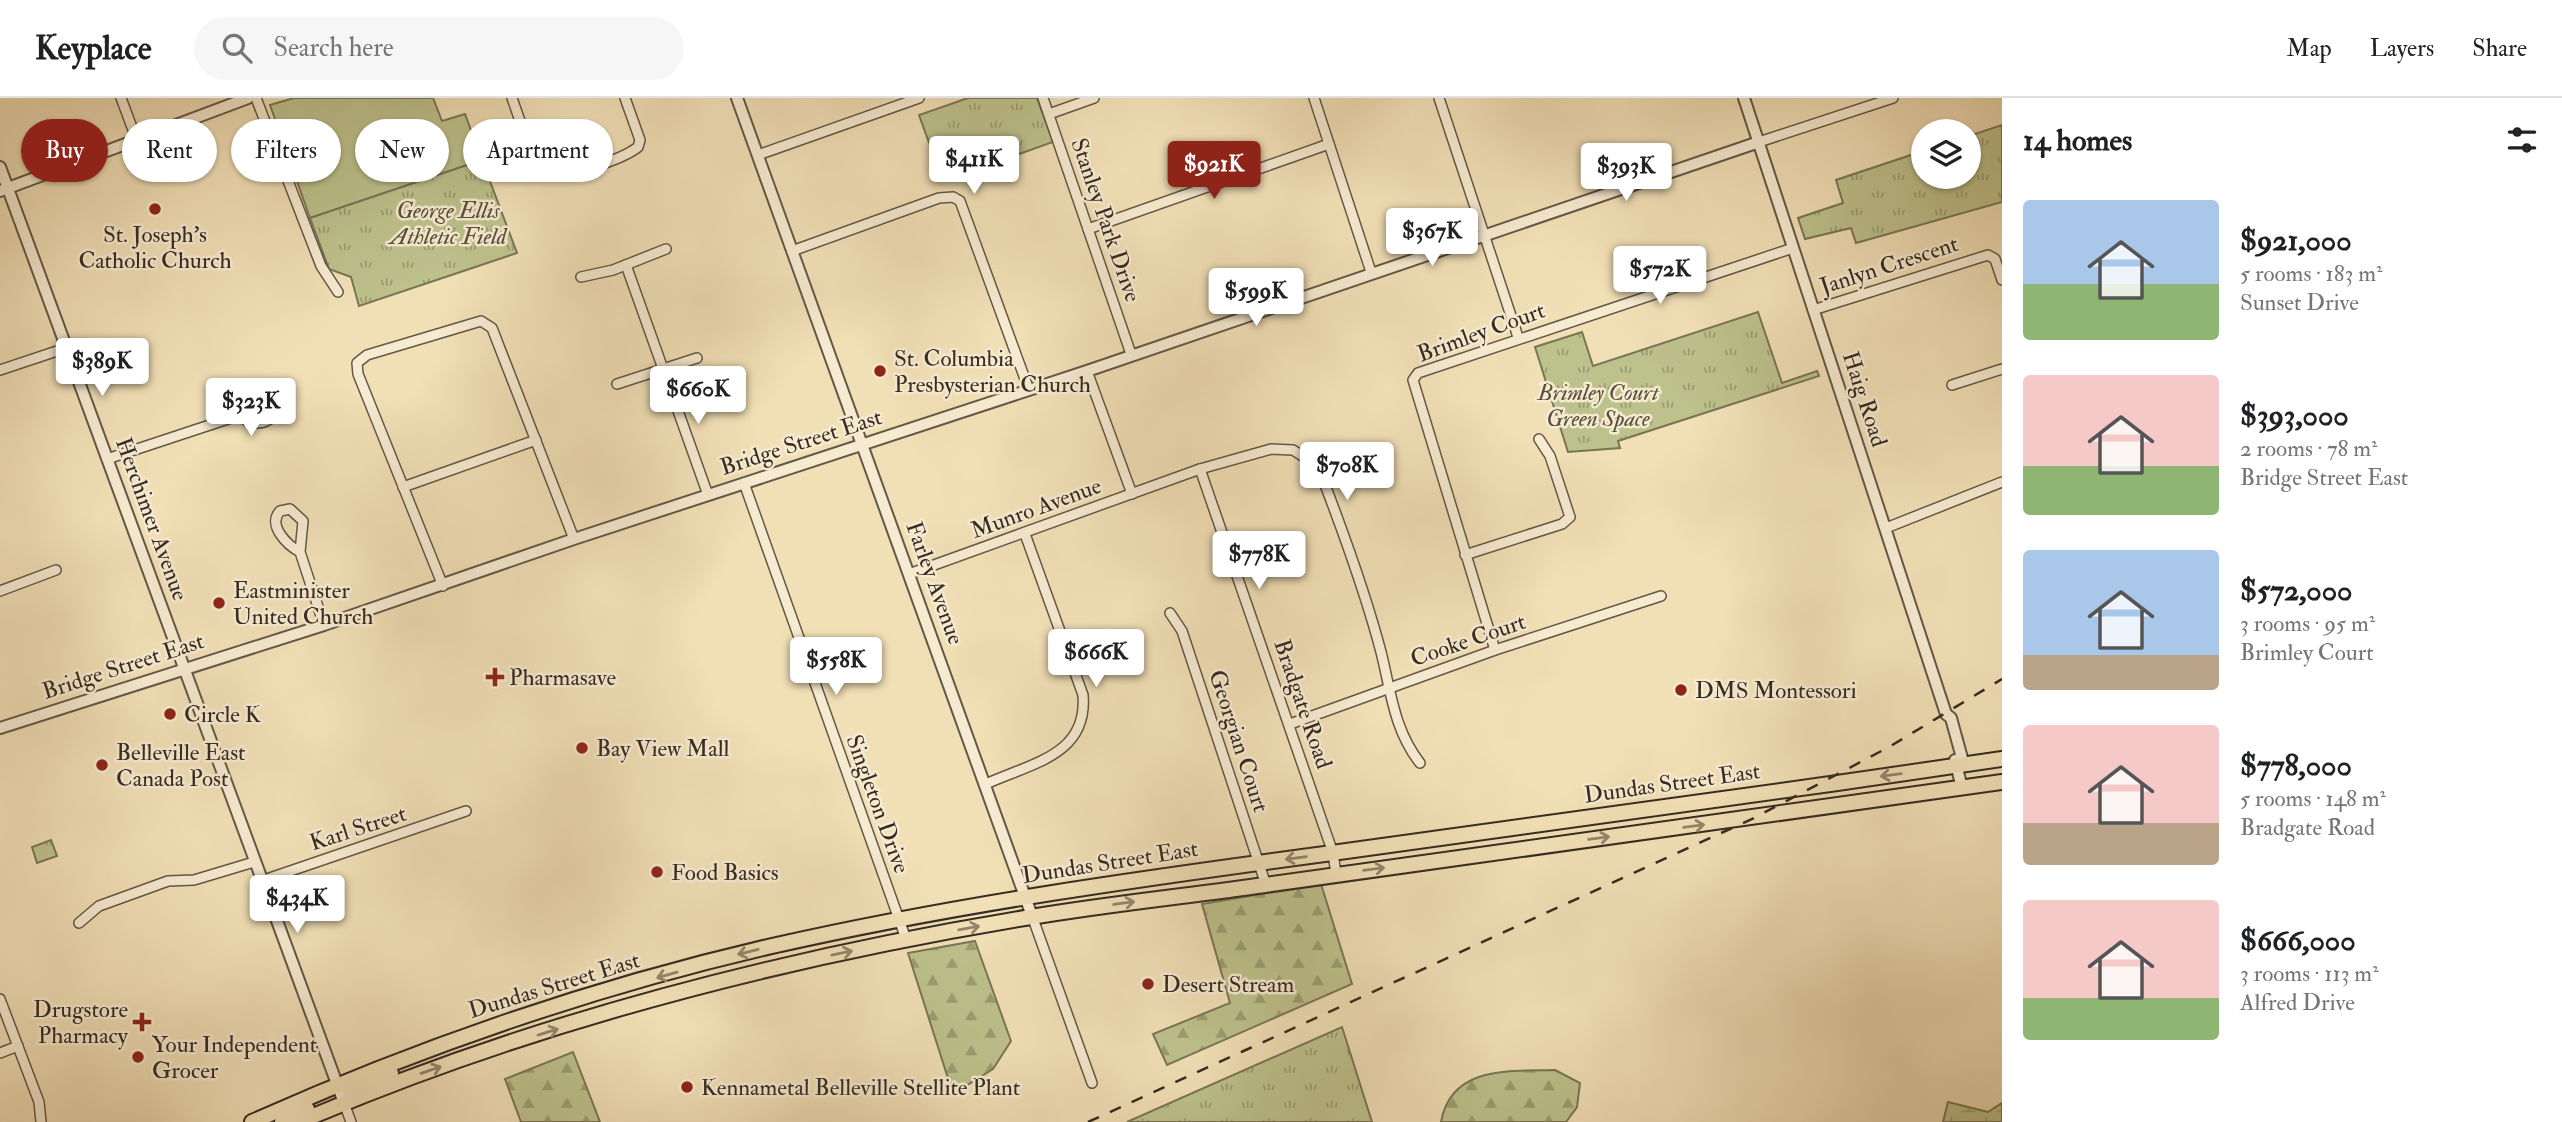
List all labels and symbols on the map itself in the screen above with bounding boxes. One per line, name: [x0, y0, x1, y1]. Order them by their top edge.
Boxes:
street label: Stanley Park Drive: [1064, 134, 1148, 306]
pin: $411K: [925, 136, 1023, 196]
pin: $921K: [1165, 141, 1263, 201]
pin: $393K: [1577, 144, 1675, 203]
park label: George Ellis Athletic Field: [387, 196, 508, 251]
marker: St. Joseph's Catholic Church: [147, 201, 163, 217]
pin: $367K: [1383, 208, 1481, 268]
place label: St. Joseph's Catholic Church: [78, 220, 232, 275]
street label: Janlyn Crescent: [1815, 229, 1962, 301]
pin: $572K: [1611, 246, 1709, 306]
pin: $599K: [1207, 268, 1305, 328]
street label: Brimley Court: [1413, 296, 1549, 368]
pin: $389K: [53, 338, 151, 398]
place label: St. Columbia Presbysterian Church: [894, 344, 1091, 399]
street label: Haig Road: [1836, 348, 1894, 450]
marker: St. Columbia Presbysterian Church: [872, 363, 888, 379]
pin: $660K: [649, 366, 747, 426]
pin: $323K: [202, 378, 300, 438]
park label: Brimley Court Green Space: [1536, 378, 1660, 433]
street label: Bridge Street East: [717, 402, 885, 482]
street label: Herchimer Avenue: [109, 433, 195, 605]
pin: $708K: [1298, 442, 1396, 502]
street label: Munro Avenue: [967, 471, 1106, 545]
street label: Farley Avenue: [899, 518, 971, 649]
pin: $778K: [1210, 532, 1308, 591]
place label: Eastminister United Church: [233, 576, 373, 631]
marker: Eastminister United Church: [211, 595, 227, 611]
street label: Cooke Court: [1407, 607, 1529, 673]
street label: Bridge Street East: [39, 626, 207, 706]
pin: $666K: [1047, 630, 1145, 689]
street label: Bradgate Road: [1267, 635, 1339, 773]
pin: $558K: [787, 638, 885, 697]
place label: Pharmasave: [509, 663, 617, 692]
street label: Georgian Court: [1202, 666, 1276, 816]
marker: Pharmasave: [487, 669, 503, 685]
place label: DMS Montessori: [1695, 676, 1857, 705]
marker: DMS Montessori: [1673, 682, 1689, 698]
place label: Circle K: [184, 700, 262, 729]
marker: Circle K: [162, 706, 178, 722]
street label: Singleton Drive: [840, 731, 917, 878]
place label: Bay View Mall: [596, 734, 730, 763]
place label: Belleville East Canada Post: [116, 738, 246, 793]
marker: Bay View Mall: [574, 740, 590, 756]
street label: Dundas Street East: [1582, 756, 1762, 810]
marker: Belleville East Canada Post: [94, 757, 110, 773]
one-way arrow: [1880, 769, 1903, 782]
street label: Karl Street: [306, 799, 410, 857]
one-way arrow: [1683, 819, 1705, 832]
one-way arrow: [1587, 832, 1610, 845]
street label: Dundas Street East: [1020, 834, 1200, 890]
one-way arrow: [1285, 851, 1308, 864]
place label: Food Basics: [671, 858, 779, 887]
one-way arrow: [1362, 862, 1384, 875]
marker: Food Basics: [649, 864, 665, 880]
pin: $434K: [248, 876, 346, 935]
one-way arrow: [1112, 897, 1135, 910]
one-way arrow: [957, 921, 980, 934]
street label: Dundas Street East: [465, 945, 643, 1025]
one-way arrow: [830, 945, 853, 959]
one-way arrow: [737, 946, 760, 959]
one-way arrow: [656, 969, 678, 982]
place label: Desert Stream: [1162, 970, 1295, 999]
marker: Desert Stream: [1140, 976, 1156, 992]
place label: Drugstore Pharmacy: [33, 995, 129, 1050]
marker: Drugstore Pharmacy: [134, 1014, 150, 1030]
one-way arrow: [536, 1024, 558, 1037]
place label: Your Independent Grocer: [152, 1030, 317, 1085]
marker: Your Independent Grocer: [130, 1049, 146, 1065]
one-way arrow: [419, 1063, 441, 1075]
place label: Kennametal Belleville Stellite Plant: [701, 1073, 1020, 1102]
marker: Kennametal Belleville Stellite Plant: [679, 1079, 695, 1095]

